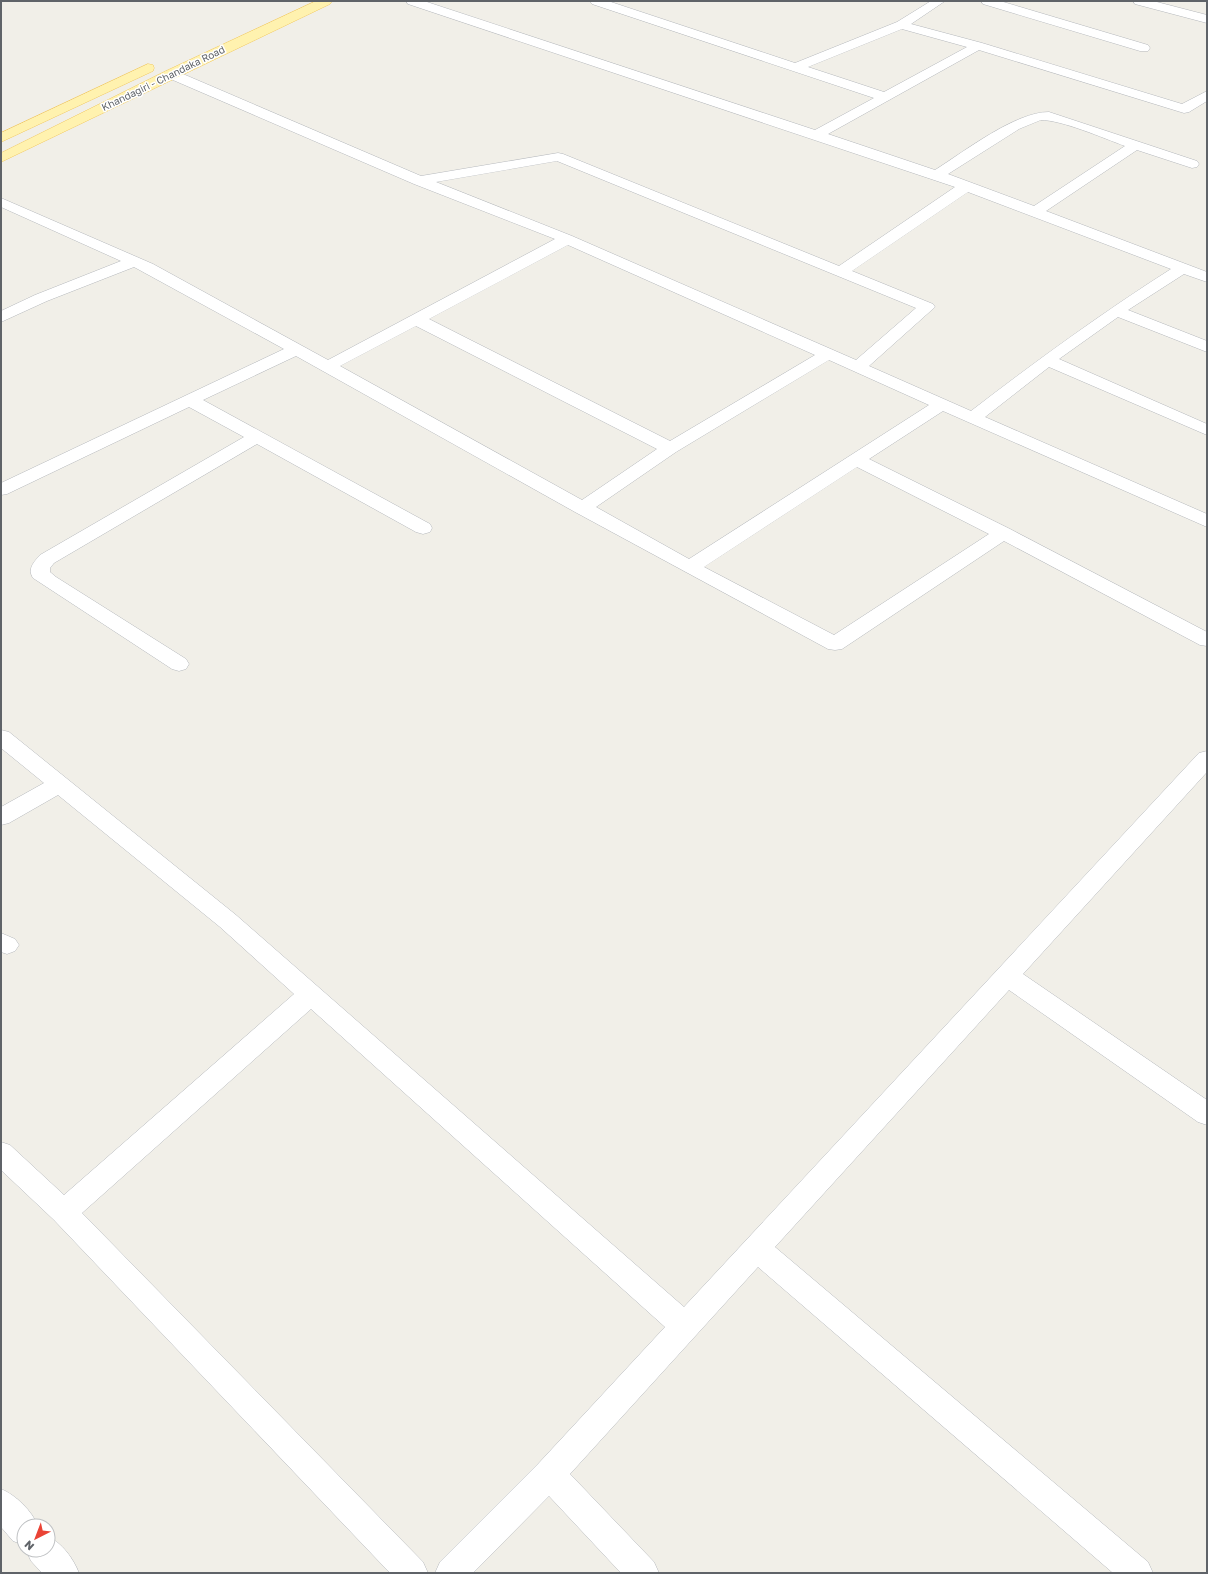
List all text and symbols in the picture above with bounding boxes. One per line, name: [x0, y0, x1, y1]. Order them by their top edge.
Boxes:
street label: Khandagiri - Chandaka Road: [99, 43, 227, 113]
north arrow: [16, 1518, 56, 1558]
text: N: [22, 1538, 36, 1553]

